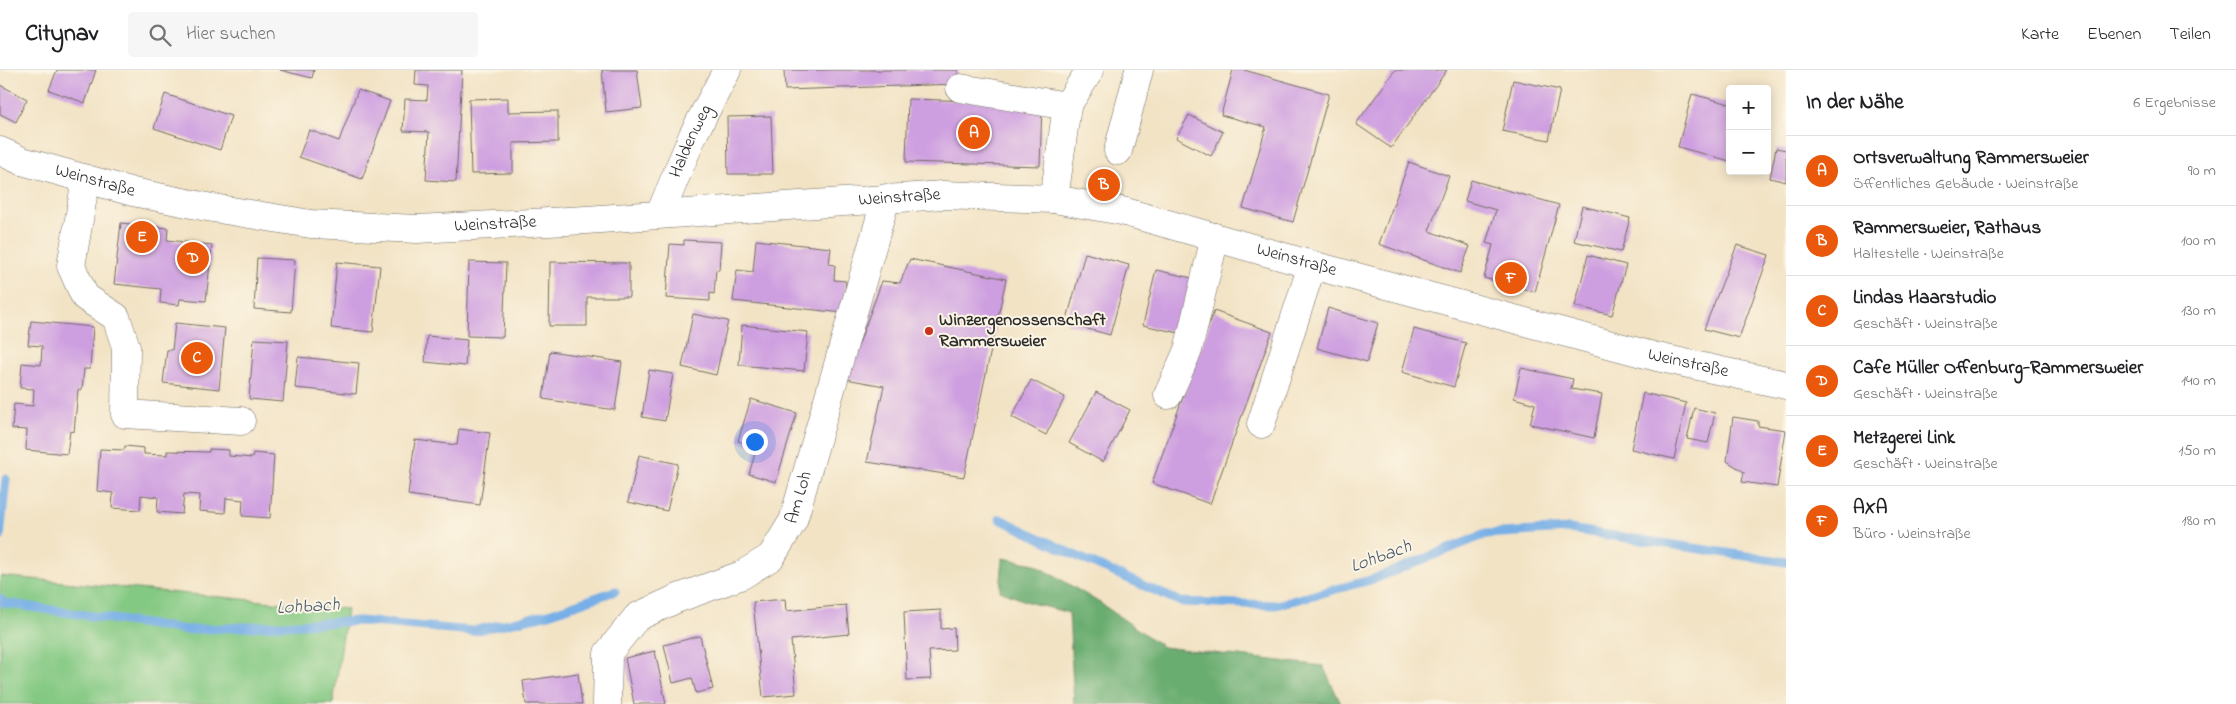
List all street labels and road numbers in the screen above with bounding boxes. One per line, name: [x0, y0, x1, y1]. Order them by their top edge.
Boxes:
street label: Haldenweg: [663, 100, 720, 182]
street label: Weinstraße: [52, 158, 139, 205]
street label: Weinstraße: [858, 182, 942, 214]
street label: Weinstraße: [454, 210, 538, 240]
street label: Weinstraße: [1253, 237, 1340, 284]
street label: Weinstraße: [1645, 342, 1732, 385]
street label: Am Loh: [780, 468, 820, 527]

